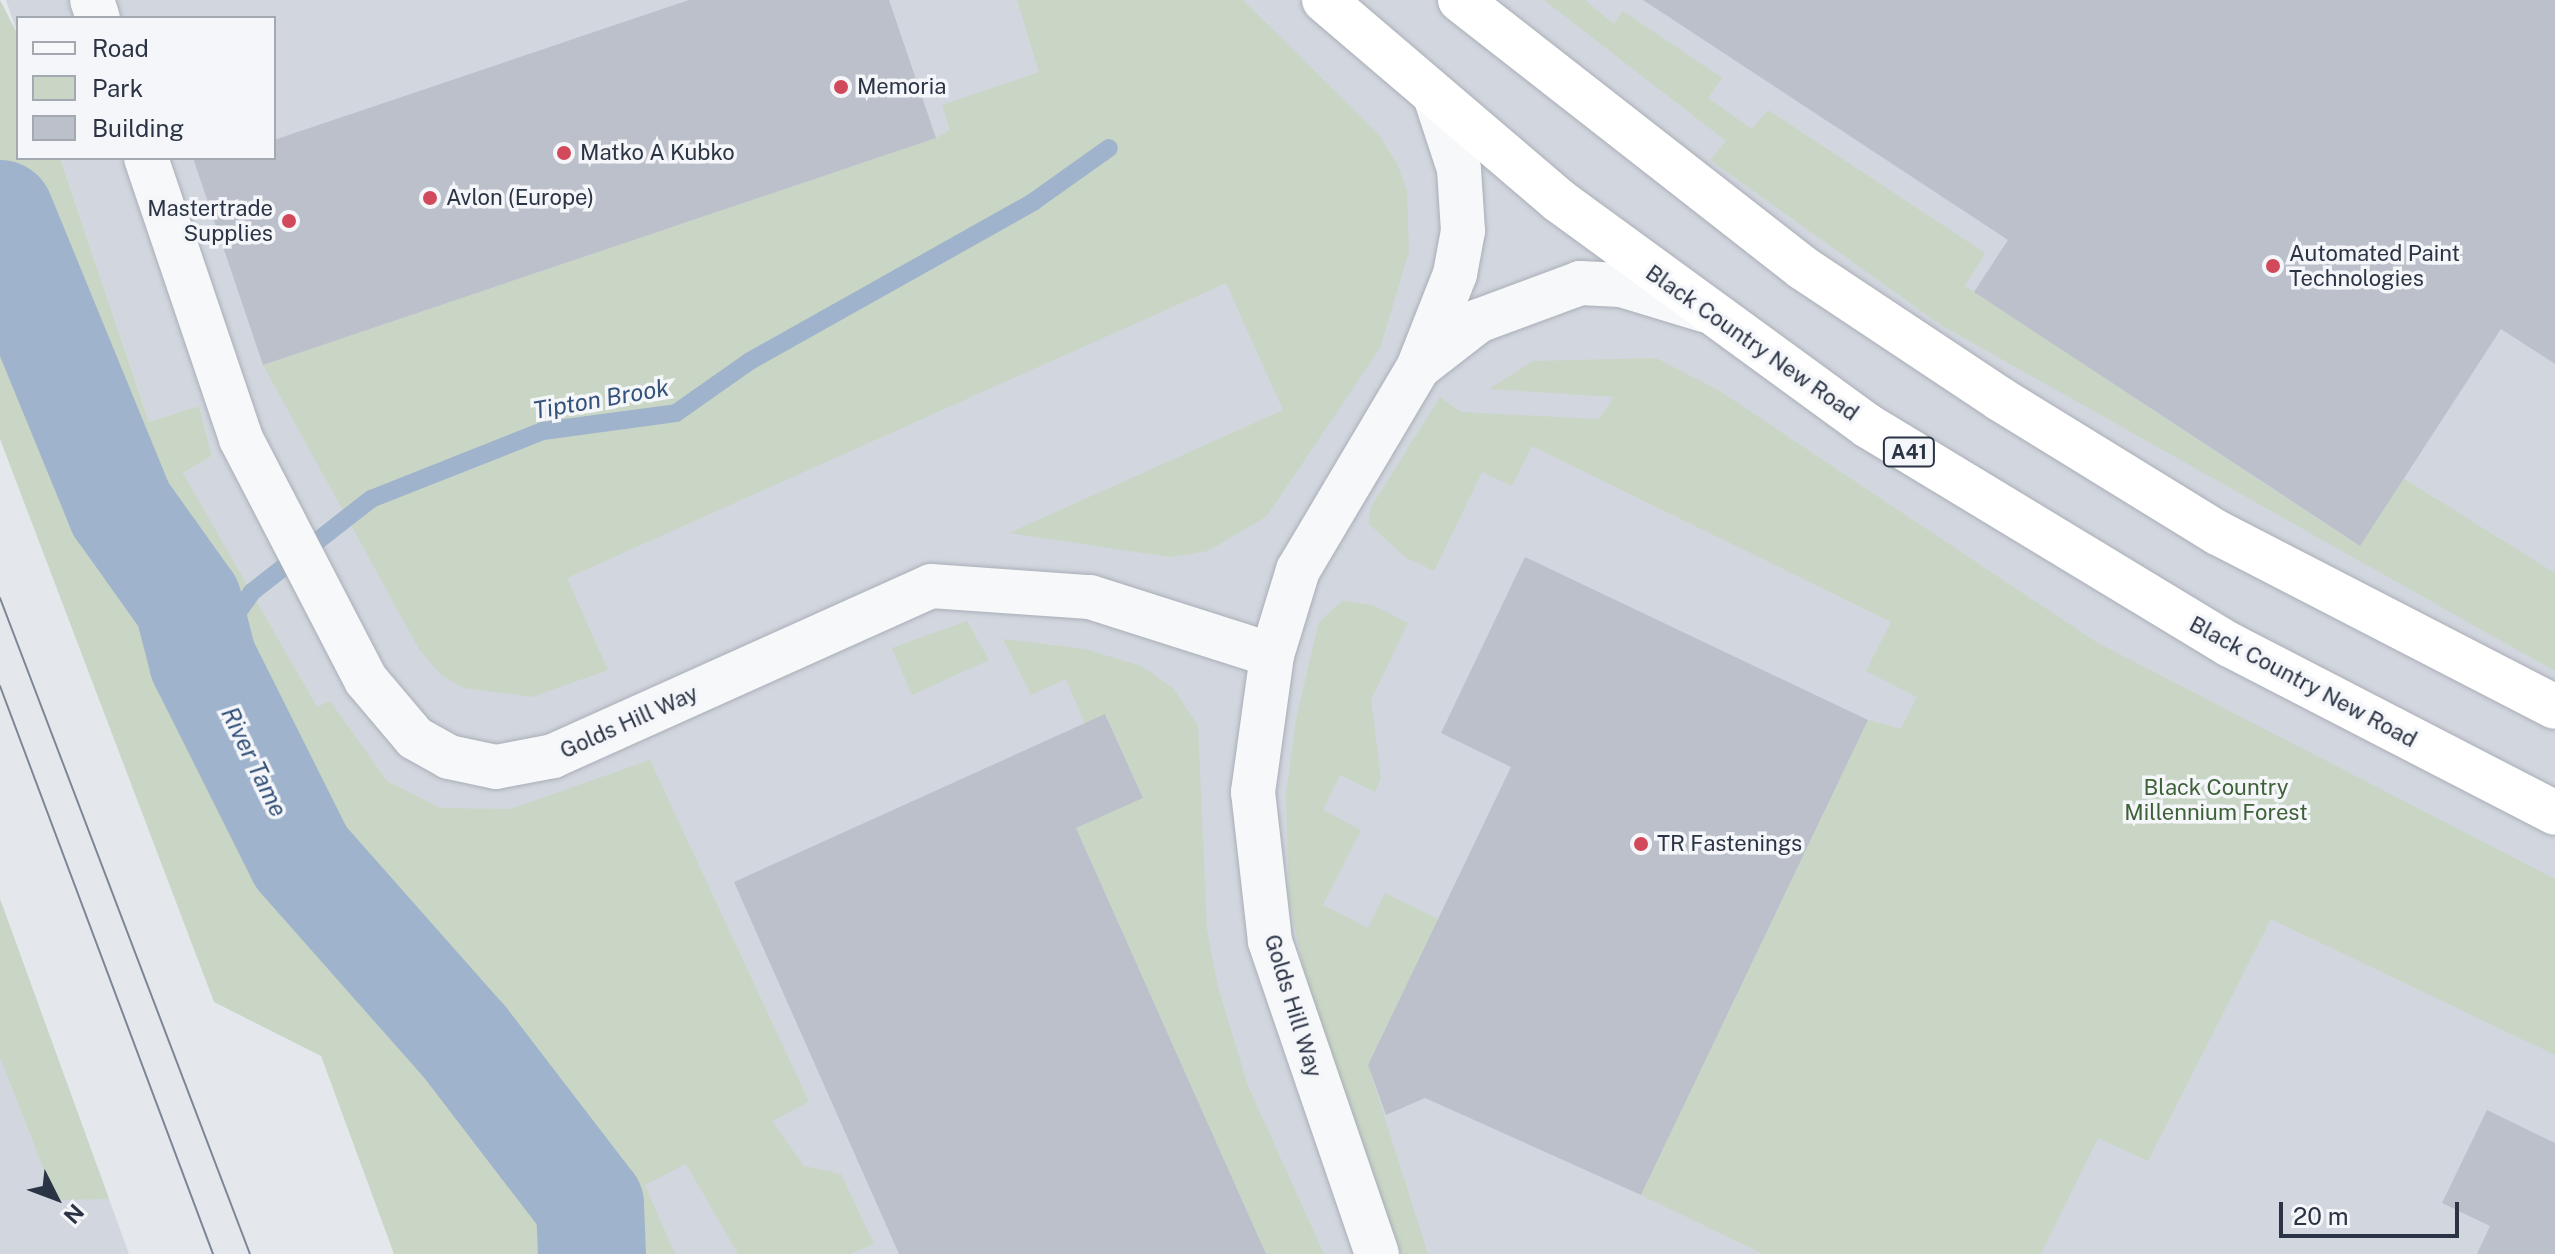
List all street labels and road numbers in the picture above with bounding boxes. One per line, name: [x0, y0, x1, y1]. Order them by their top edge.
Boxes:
street label: Black Country New Road: [1641, 259, 1863, 427]
road number: A41: [1881, 436, 1937, 468]
street label: Black Country New Road: [2185, 611, 2421, 753]
street label: Golds Hill Way: [556, 680, 702, 764]
street label: Golds Hill Way: [1259, 931, 1327, 1081]

